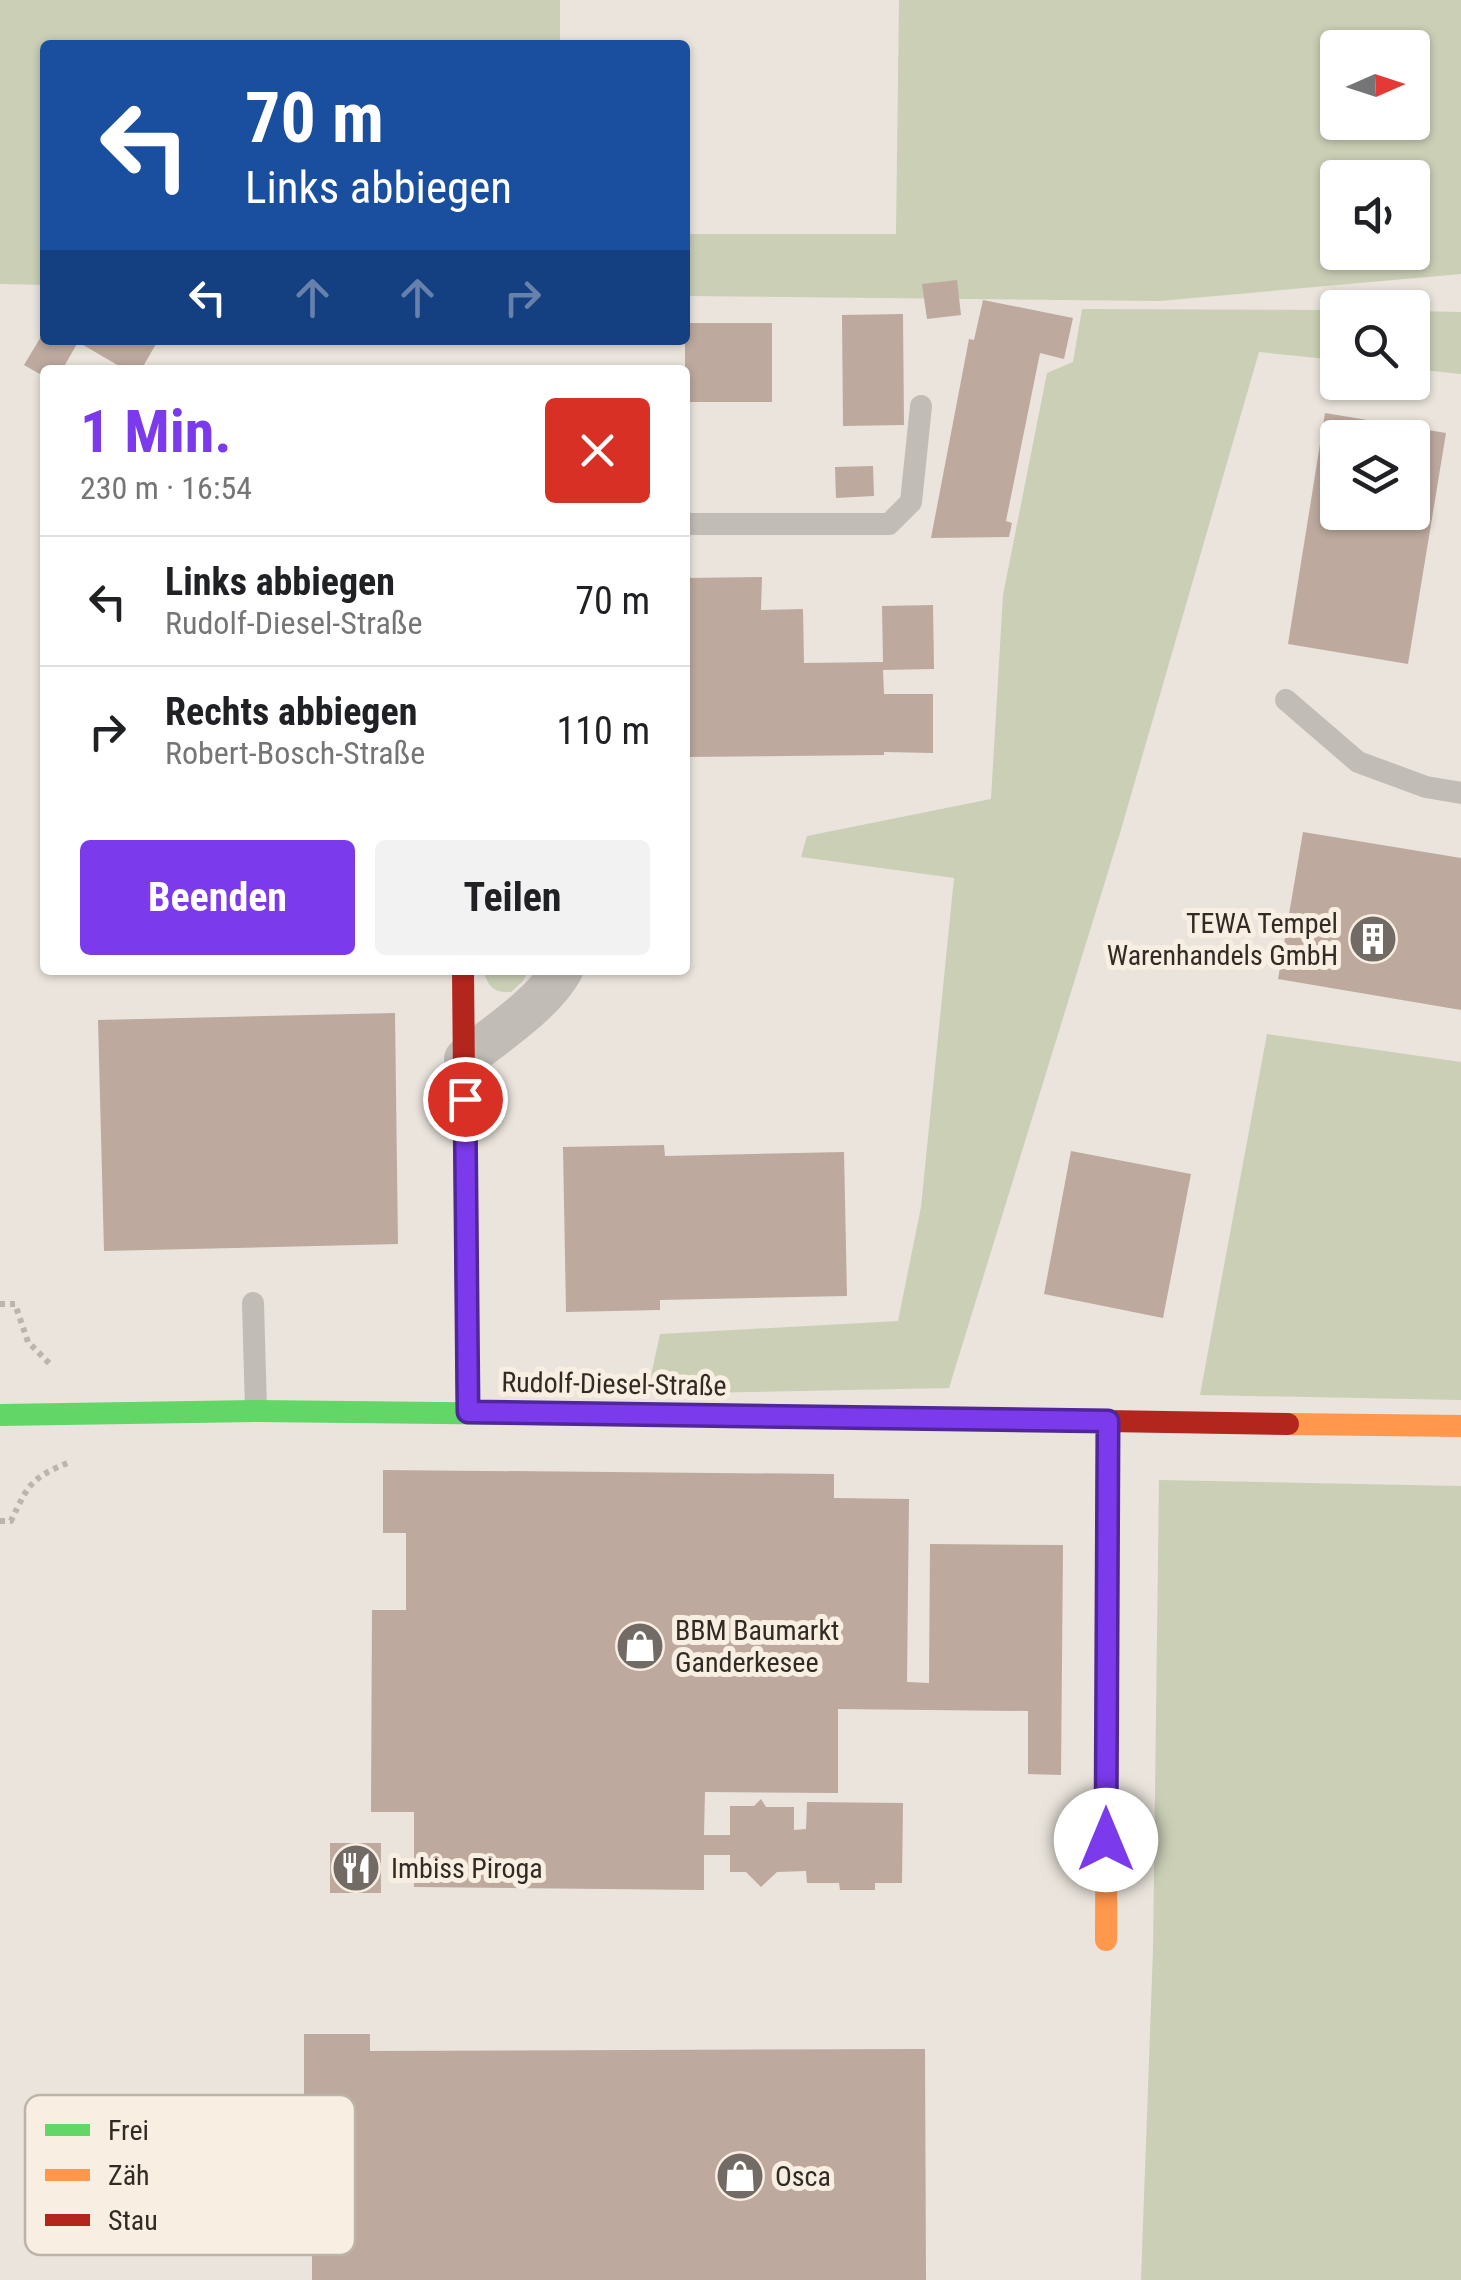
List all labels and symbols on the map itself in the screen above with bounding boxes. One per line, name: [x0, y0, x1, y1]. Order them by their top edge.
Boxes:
north arrow: [1320, 30, 1430, 140]
place label: TEWA Tempel Warenhandels GmbH: [1107, 907, 1338, 972]
building icon: TEWA Tempel Warenhandels GmbH: [1347, 913, 1399, 965]
pin: [423, 1057, 508, 1142]
street label: Rudolf-Diesel-Straße: [501, 1366, 727, 1402]
place label: BBM Baumarkt Ganderkesee: [675, 1614, 839, 1679]
shop icon: BBM Baumarkt Ganderkesee: [614, 1620, 666, 1672]
position arrow: [1054, 1788, 1158, 1892]
restaurant icon: Imbiss Piroga: [330, 1842, 382, 1894]
place label: Imbiss Piroga: [391, 1852, 543, 1885]
legend: [25, 2095, 355, 2255]
text: Frei: [108, 2114, 149, 2147]
shop icon: Osca: [714, 2150, 766, 2202]
text: Zäh: [108, 2159, 150, 2192]
place label: Osca: [775, 2160, 831, 2193]
text: Stau: [108, 2204, 158, 2237]

